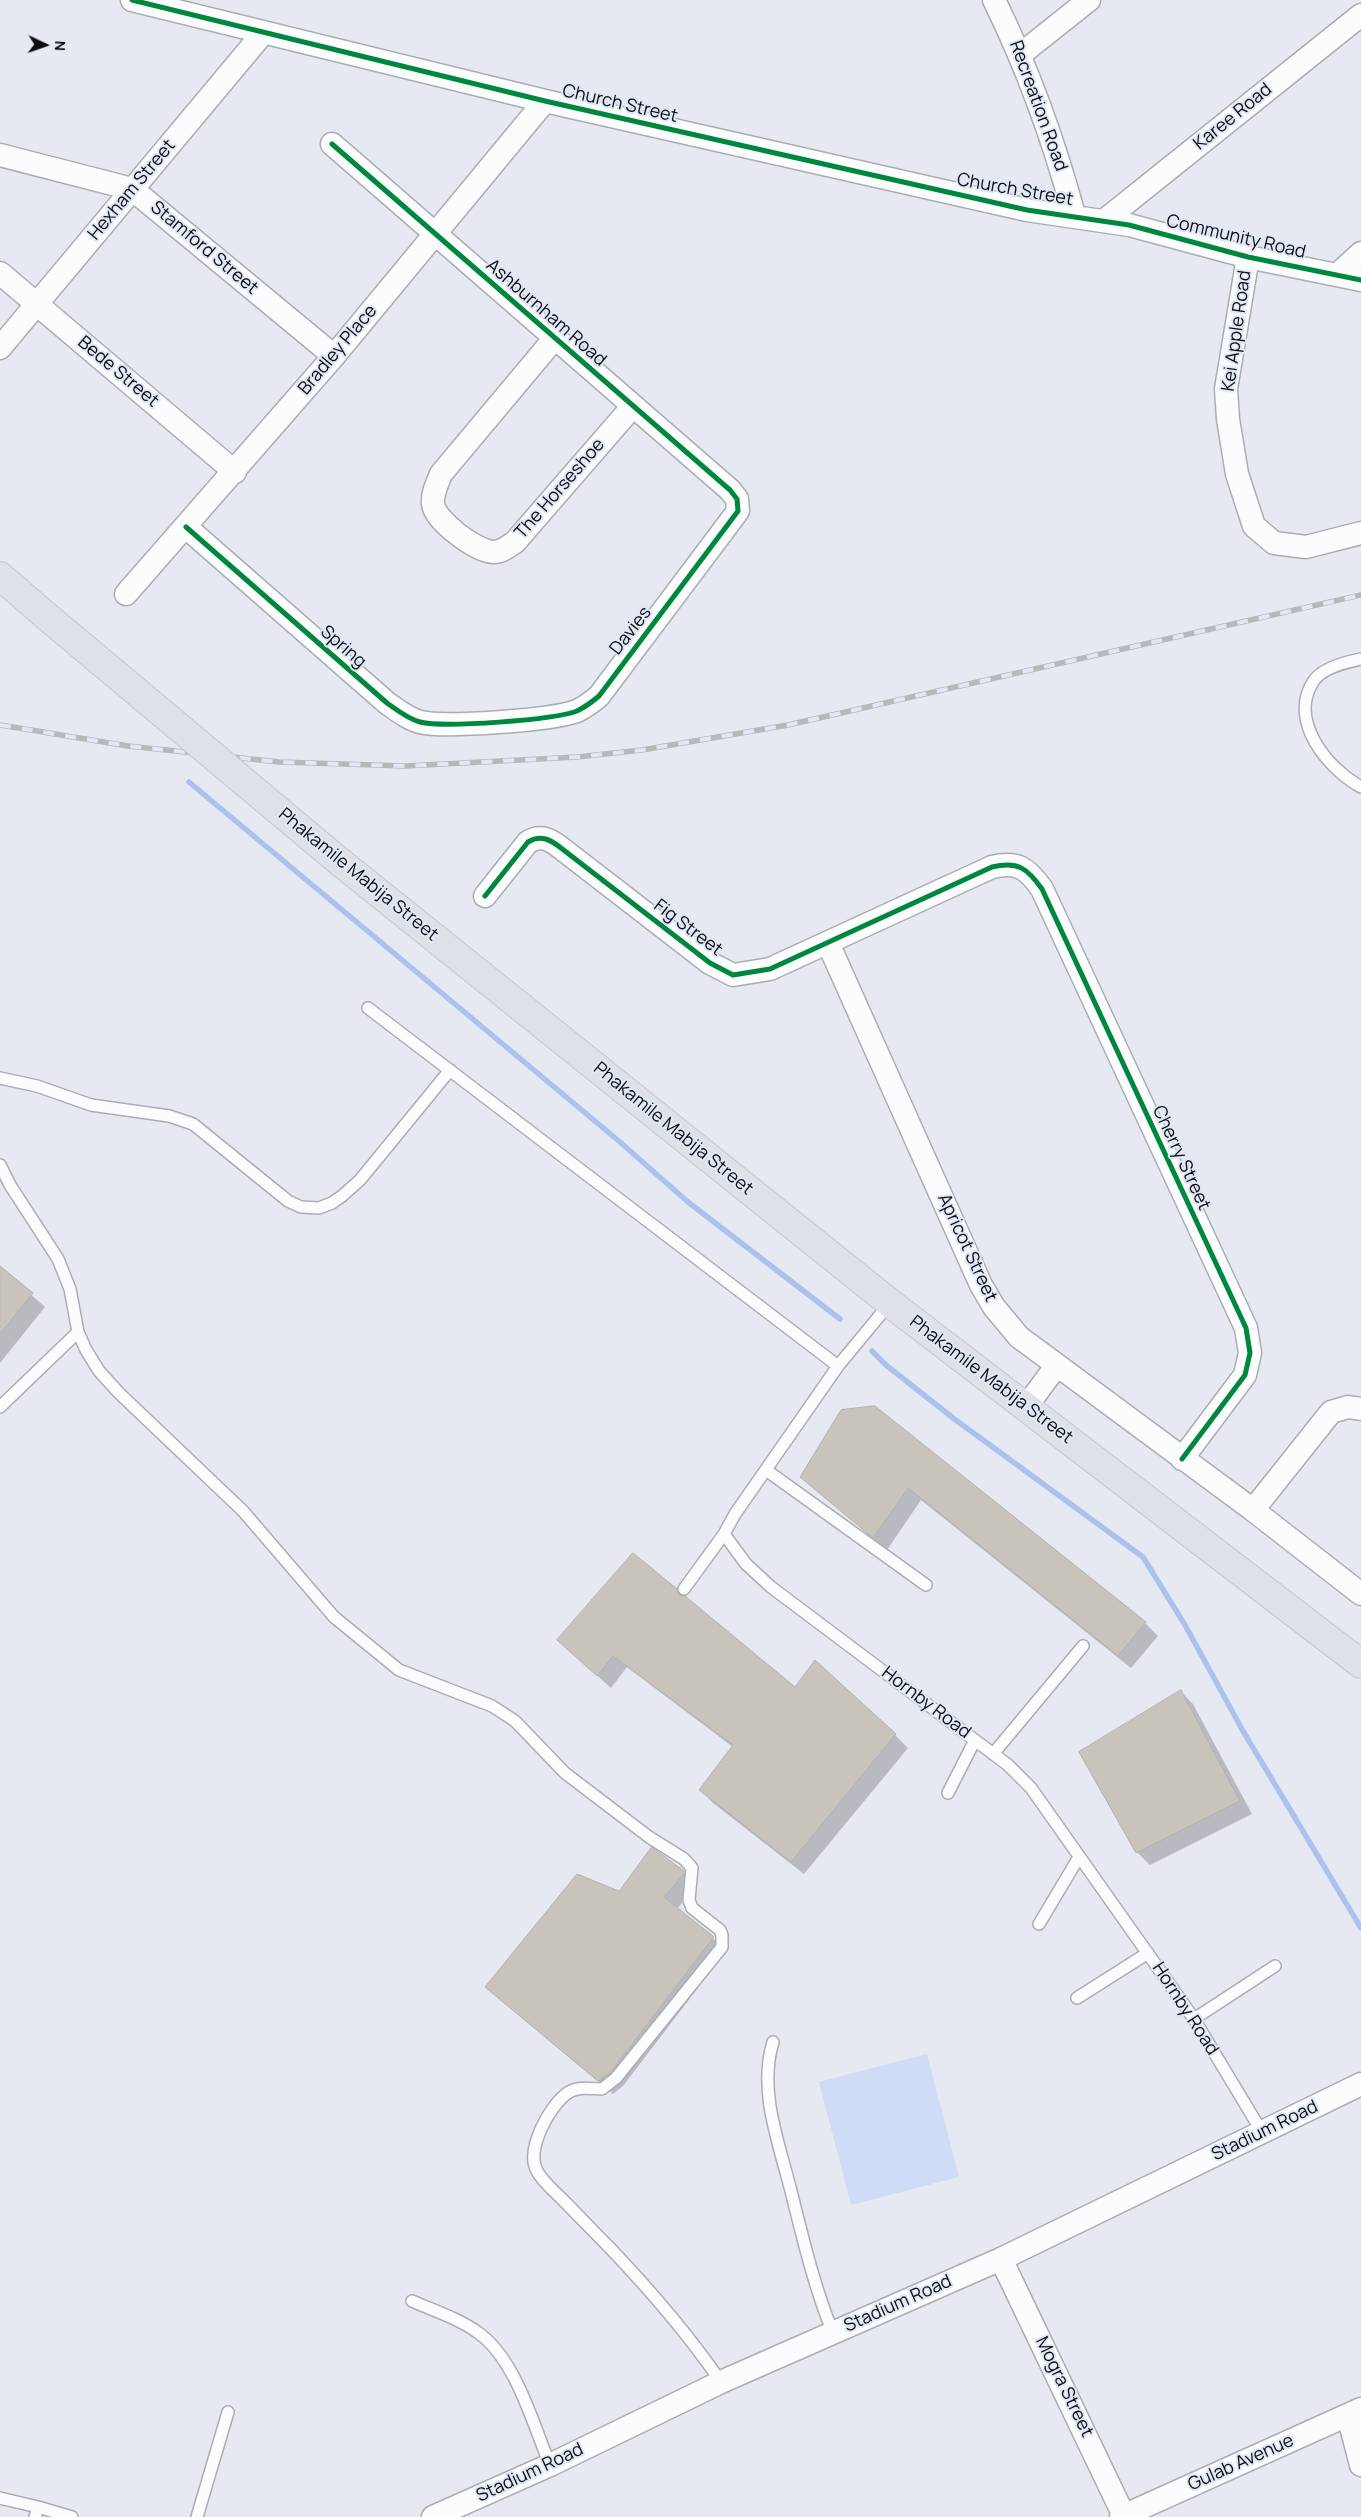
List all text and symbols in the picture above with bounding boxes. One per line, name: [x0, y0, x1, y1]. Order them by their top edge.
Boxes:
north arrow: [20, 20, 70, 70]
street label: Recreation Road: [1004, 38, 1072, 174]
text: N: [51, 40, 70, 51]
street label: Karee Road: [1190, 79, 1276, 155]
street label: Church Street: [560, 80, 680, 128]
street label: Hexham Street: [84, 135, 180, 245]
street label: Church Street: [955, 169, 1075, 211]
street label: Stamford Street: [146, 197, 262, 299]
street label: Community Road: [1164, 210, 1308, 264]
street label: Ashburnham Road: [481, 255, 611, 371]
street label: Kei Apple Road: [1218, 269, 1256, 393]
street label: Bradley Place: [294, 301, 382, 399]
street label: Bede Street: [73, 332, 163, 412]
street label: The Horseshoe: [511, 434, 609, 544]
street label: Davies: [606, 603, 656, 659]
street label: Spring: [316, 621, 370, 673]
street label: Phakamile Mabija Street: [274, 804, 442, 946]
street label: Fig Street: [649, 895, 727, 961]
street label: Phakamile Mabija Street: [589, 1058, 757, 1200]
street label: Cherry Street: [1147, 1102, 1215, 1214]
street label: Apricot Street: [933, 1191, 1001, 1305]
street label: Phakamile Mabija Street: [905, 1311, 1077, 1449]
street label: Hornby Road: [877, 1662, 975, 1744]
street label: Hornby Road: [1147, 1959, 1223, 2059]
street label: Stadium Road: [1208, 2096, 1322, 2166]
street label: Stadium Road: [841, 2271, 955, 2337]
street label: Mogra Street: [1030, 2333, 1098, 2441]
street label: Gulab Avenue: [1185, 2430, 1297, 2496]
street label: Stadium Road: [473, 2439, 587, 2507]

